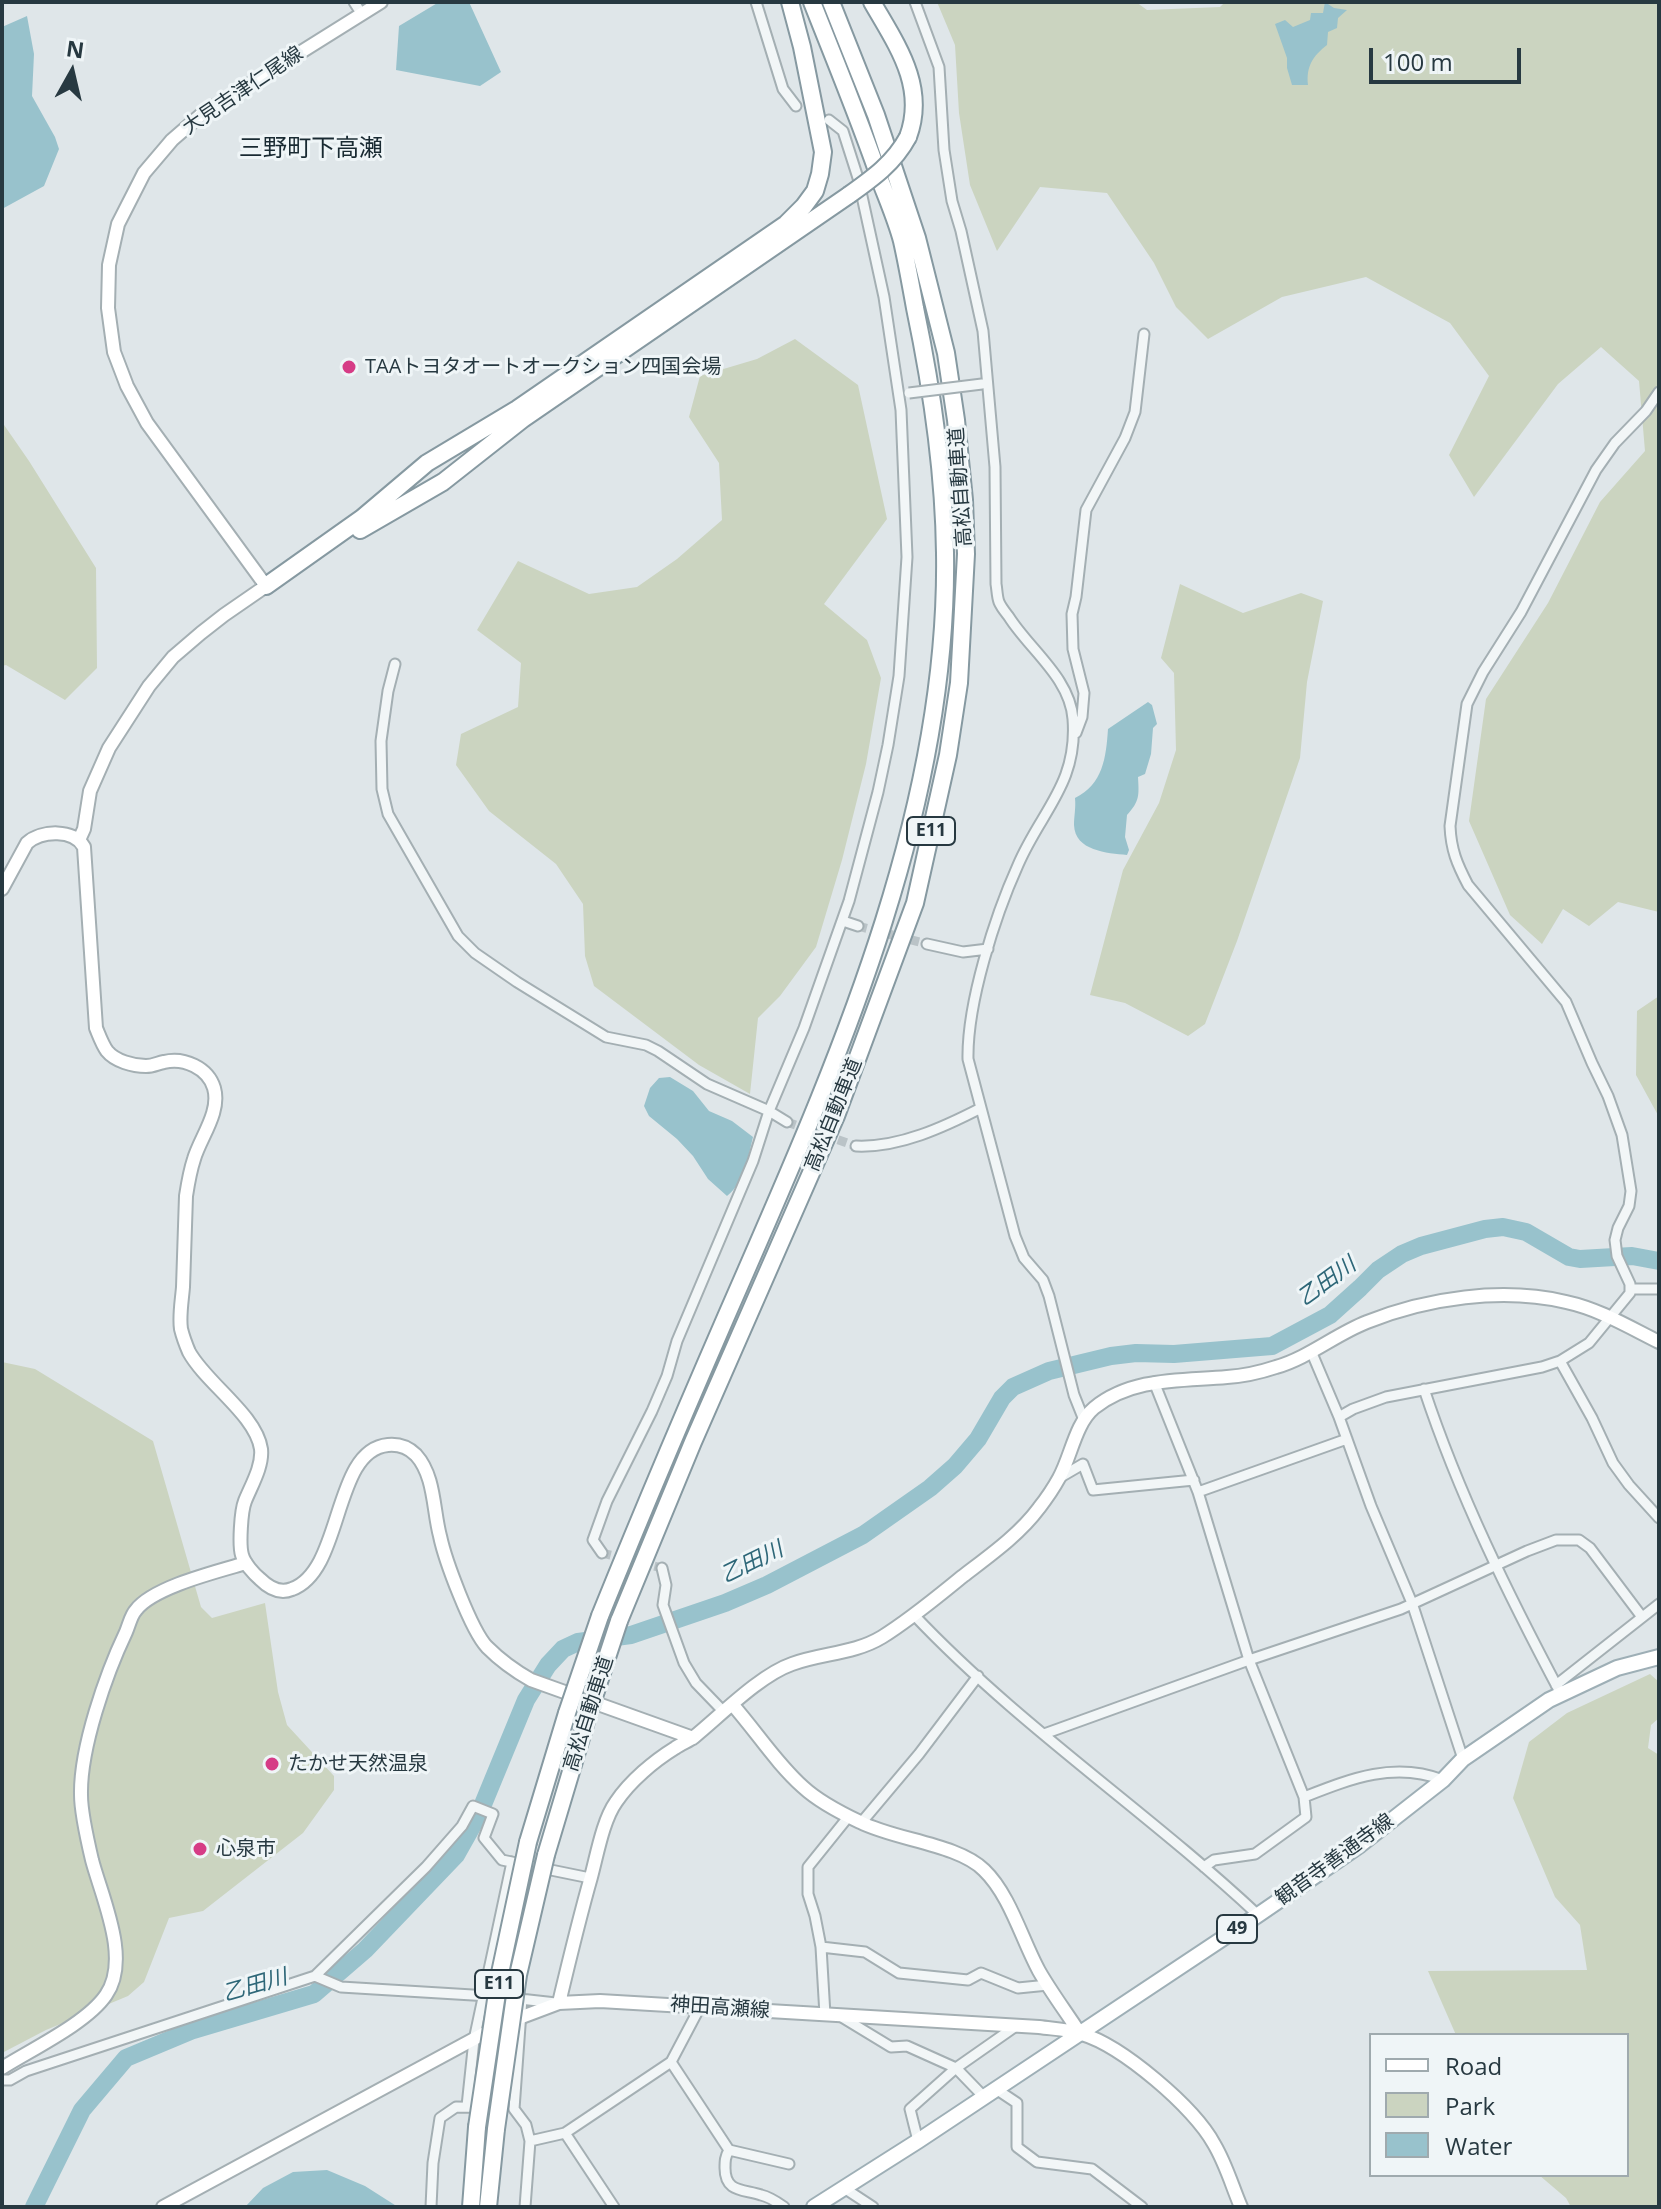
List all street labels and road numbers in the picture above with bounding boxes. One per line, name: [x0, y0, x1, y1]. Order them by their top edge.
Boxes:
street label: 大見吉津仁尾線: [178, 42, 308, 140]
street label: 高松自動車道: [945, 426, 977, 548]
road number: E11: [907, 817, 955, 845]
street label: 高松自動車道: [800, 1055, 868, 1175]
street label: 高松自動車道: [559, 1653, 619, 1775]
street label: 観音寺善通寺線: [1271, 1809, 1399, 1911]
road number: 49: [1217, 1915, 1257, 1943]
road number: E11: [475, 1970, 523, 1998]
street label: 神田高瀬線: [669, 1993, 771, 2023]

